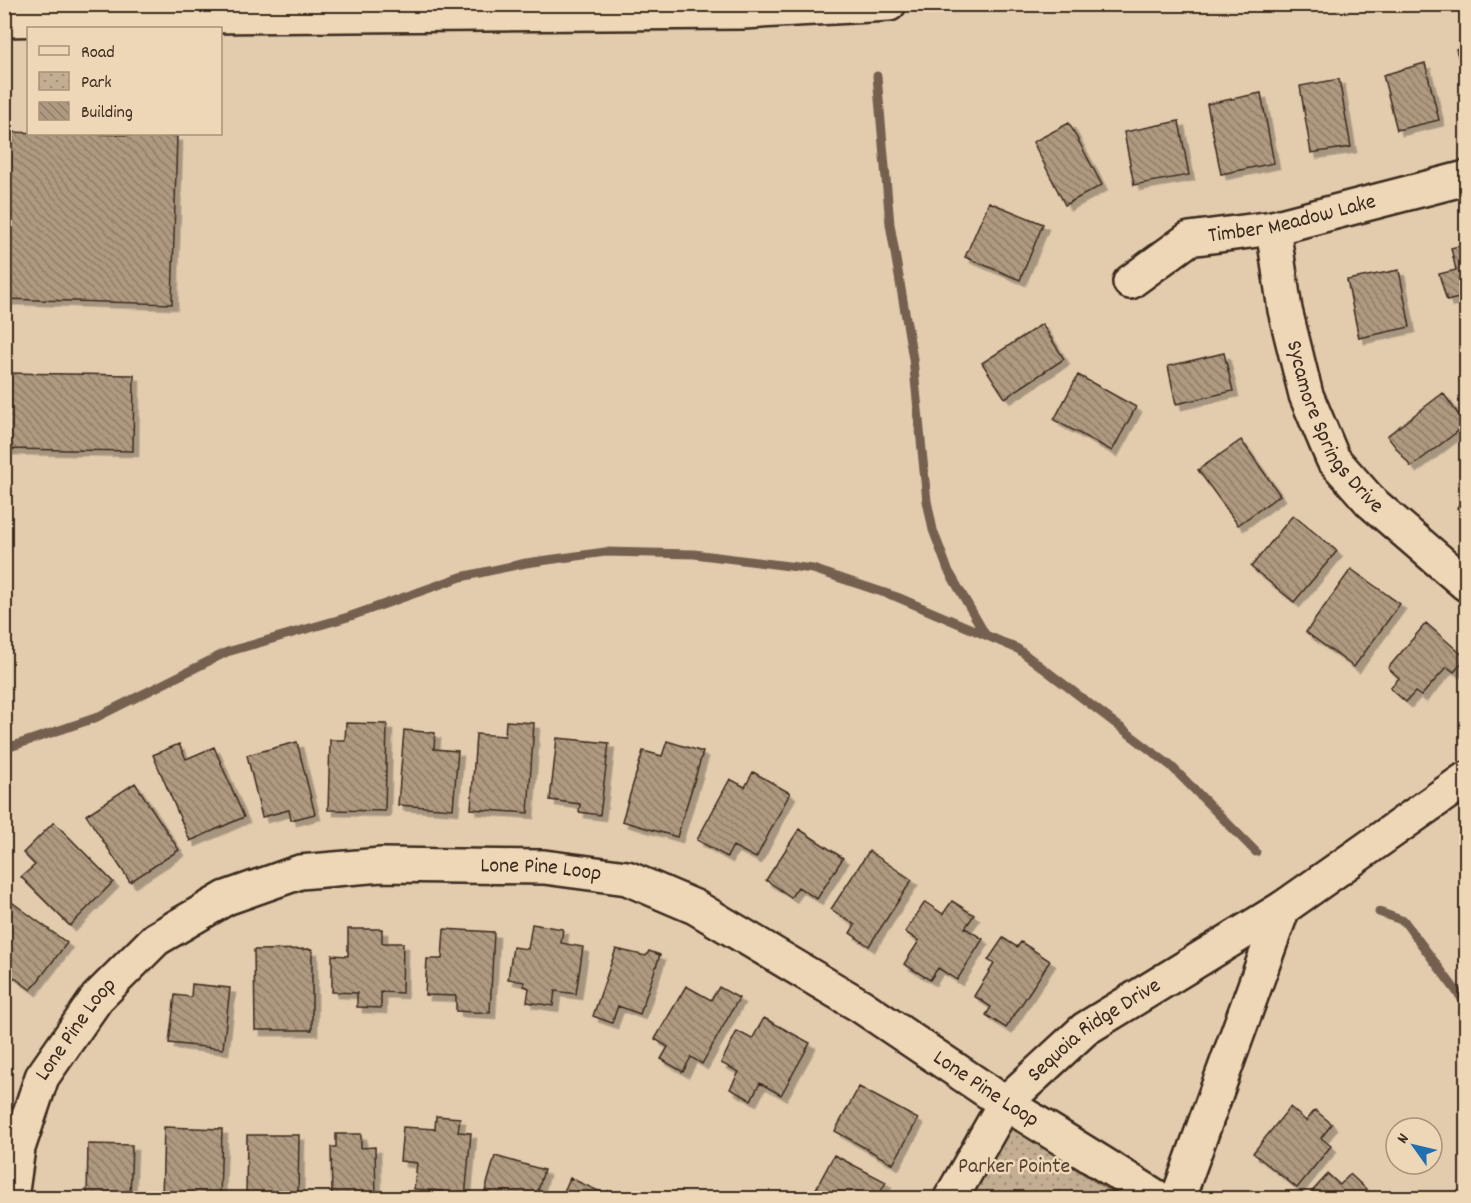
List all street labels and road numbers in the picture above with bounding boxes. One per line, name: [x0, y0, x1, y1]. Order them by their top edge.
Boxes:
street label: Timber Meadow Lake: [1206, 187, 1379, 252]
street label: Sycamore Springs Drive: [1278, 337, 1390, 521]
street label: Lone Pine Loop: [480, 851, 603, 890]
street label: Lone Pine Loop: [28, 971, 124, 1088]
street label: Sequoia Ridge Drive: [1021, 971, 1167, 1090]
street label: Lone Pine Loop: [926, 1043, 1045, 1136]

